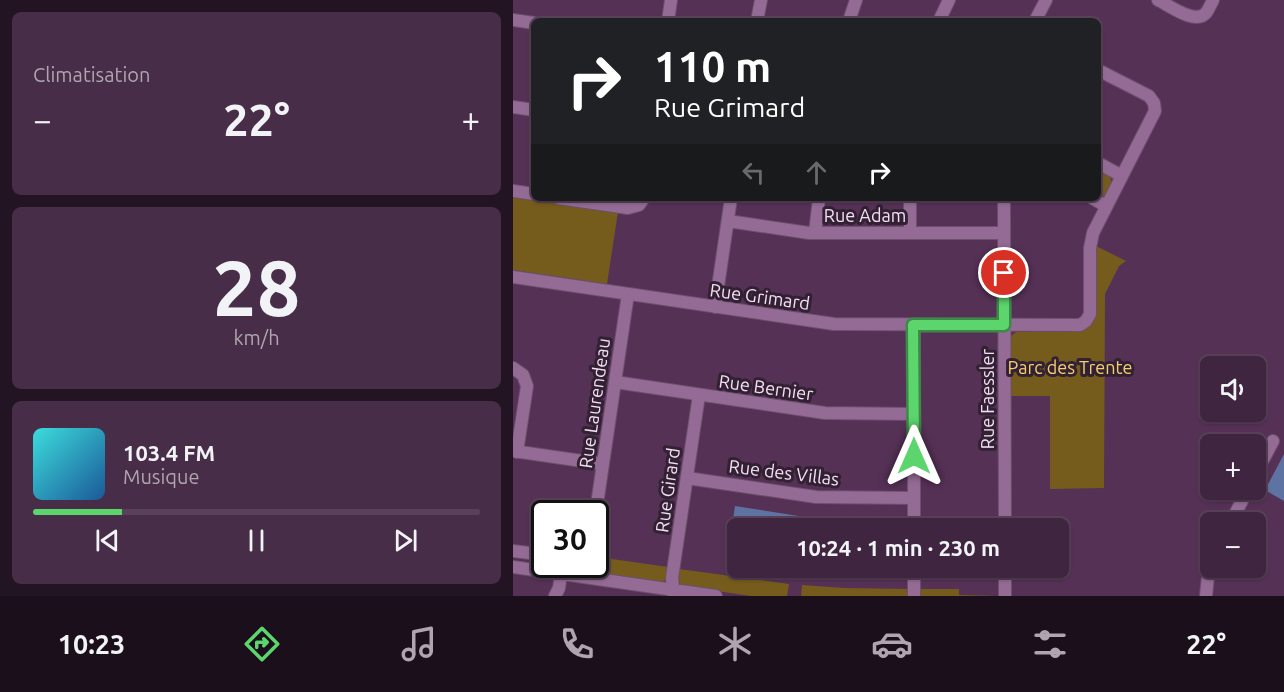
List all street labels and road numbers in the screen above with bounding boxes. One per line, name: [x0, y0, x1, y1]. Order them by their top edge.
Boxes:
street label: Rue Adam: [824, 205, 906, 225]
street label: Rue Grimard: [709, 279, 811, 313]
street label: Rue Laurendeau: [575, 337, 613, 469]
street label: Rue Faessler: [977, 349, 997, 449]
street label: Rue Bernier: [717, 370, 815, 404]
street label: Rue Girard: [651, 446, 683, 534]
street label: Rue des Villas: [728, 455, 840, 489]

